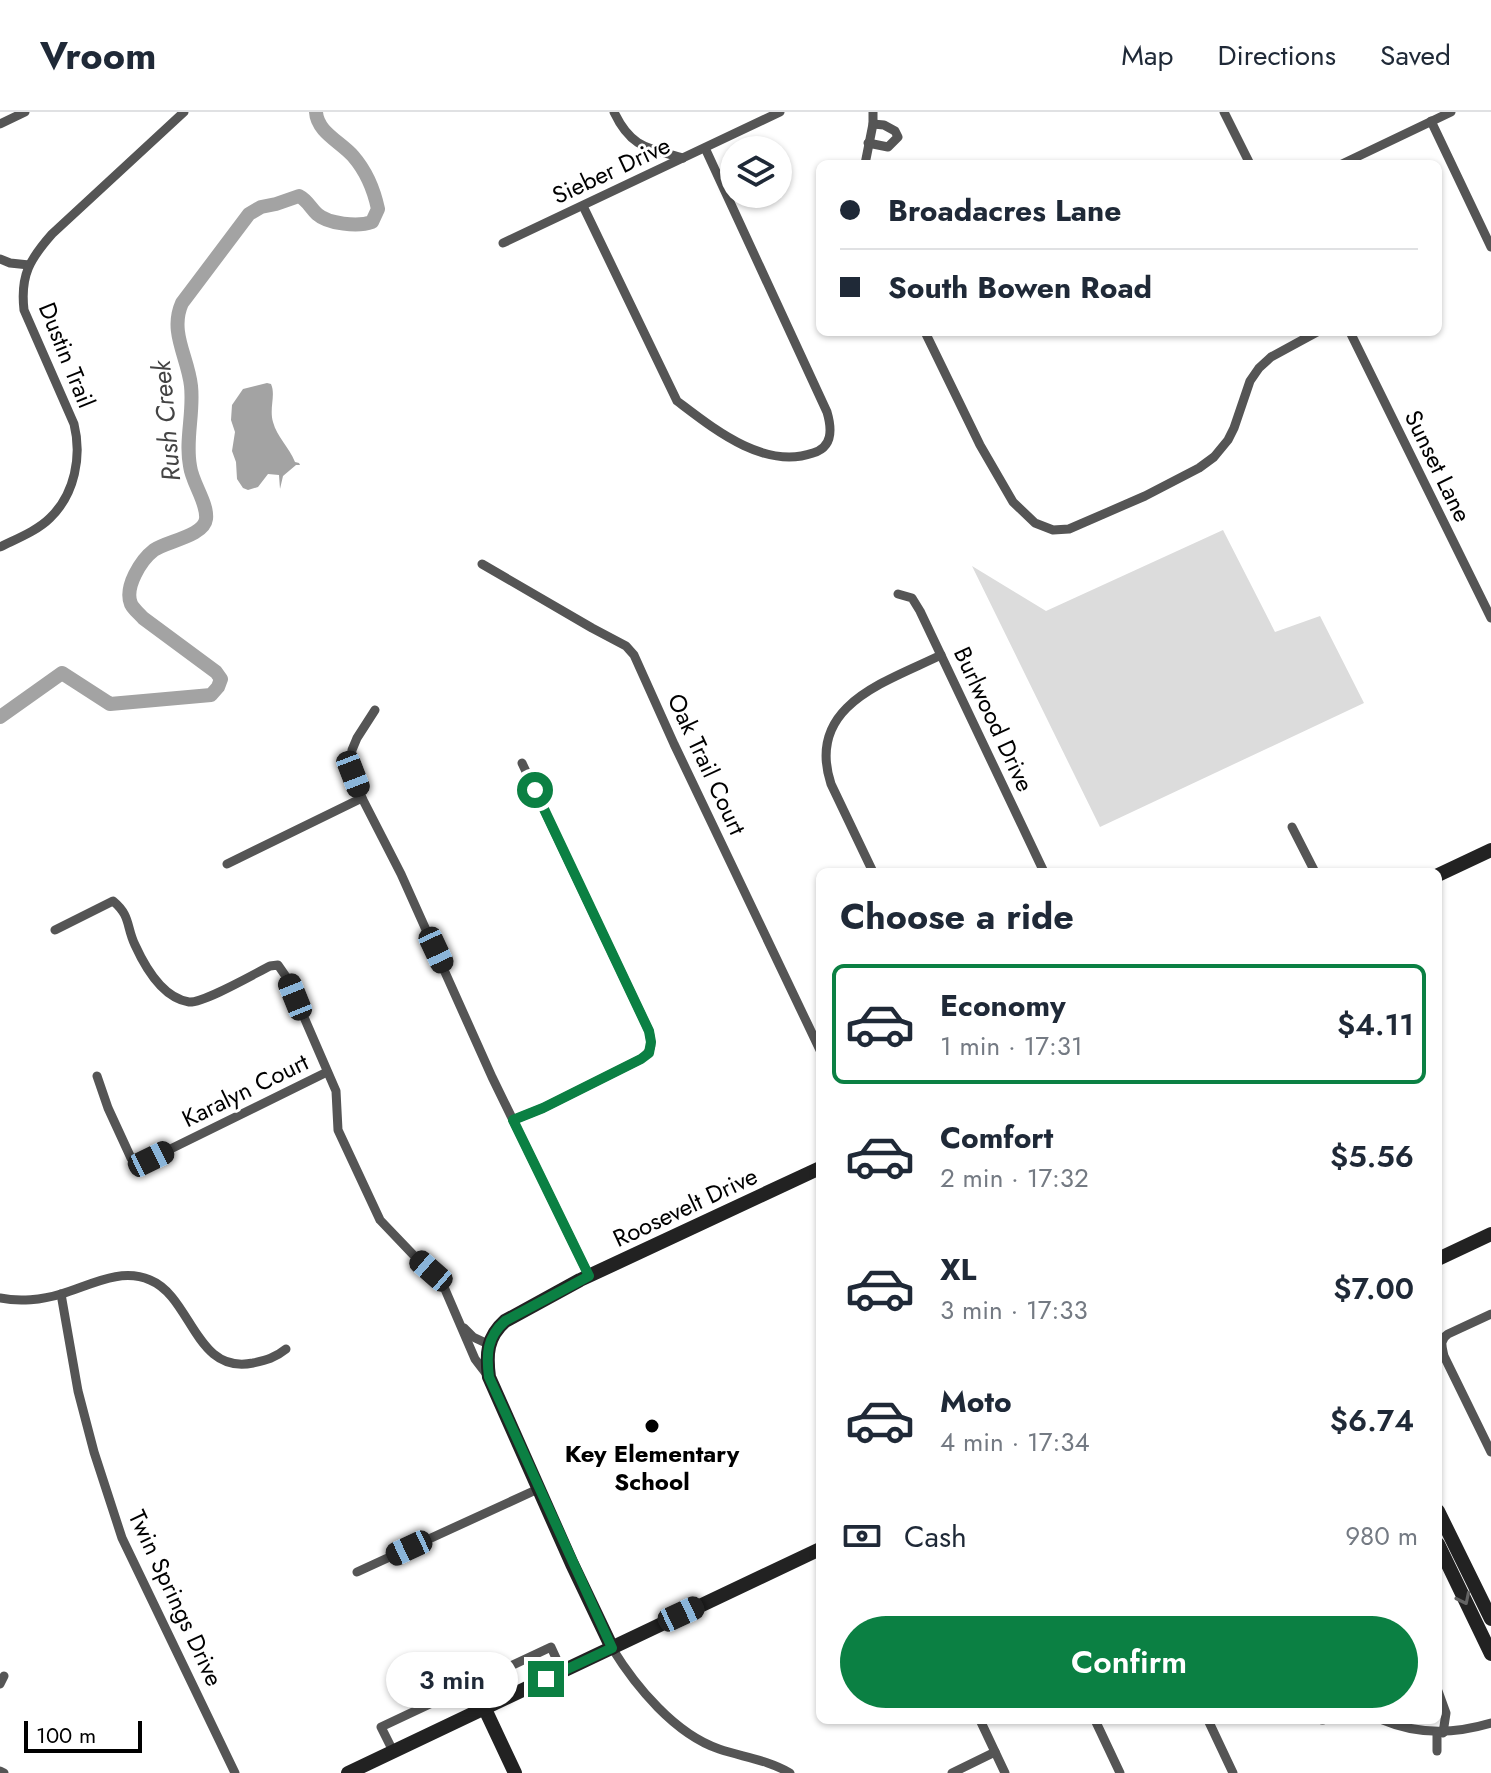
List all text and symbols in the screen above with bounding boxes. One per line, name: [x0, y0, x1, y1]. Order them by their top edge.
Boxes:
text: Vroom: [40, 28, 156, 83]
text: Map: [1121, 35, 1173, 76]
text: Directions: [1217, 35, 1336, 76]
text: Saved: [1380, 35, 1451, 76]
street label: Sieber Drive: [546, 127, 676, 213]
map controls: [720, 136, 792, 208]
button: layers: [720, 136, 792, 208]
text: Broadacres Lane: [888, 189, 1121, 232]
text: South Bowen Road: [888, 266, 1152, 309]
street label: Dustin Trail: [30, 297, 104, 413]
water label: Rush Creek: [142, 357, 190, 483]
street label: Sunset Lane: [1396, 404, 1480, 528]
street label: Burlwood Drive: [945, 641, 1043, 797]
street label: Oak Trail Court: [659, 688, 755, 841]
car: [333, 747, 373, 801]
route start: [517, 772, 553, 808]
text: Choose a ride: [840, 890, 1074, 942]
car: [415, 923, 457, 977]
car: [275, 970, 315, 1024]
text: Economy: [940, 984, 1066, 1027]
icon: car: [844, 988, 916, 1060]
text: $4.11: [1337, 1003, 1414, 1046]
text: 1 min · 17:31: [940, 1027, 1083, 1065]
street label: Karalyn Court: [176, 1044, 314, 1136]
text: Comfort: [940, 1116, 1053, 1159]
icon: car: [844, 1120, 916, 1192]
text: $5.56: [1330, 1135, 1414, 1178]
car: [124, 1138, 178, 1180]
street label: Roosevelt Drive: [607, 1158, 763, 1256]
text: 2 min · 17:32: [940, 1159, 1089, 1197]
car: [405, 1246, 457, 1296]
text: XL: [940, 1248, 976, 1291]
icon: car: [844, 1252, 916, 1324]
text: $7.00: [1333, 1267, 1414, 1310]
text: 3 min · 17:33: [940, 1291, 1088, 1329]
text: Moto: [940, 1380, 1012, 1423]
icon: car: [844, 1384, 916, 1456]
text: $6.74: [1330, 1399, 1414, 1442]
marker: Key Elementary School: [643, 1417, 661, 1435]
text: 4 min · 17:34: [940, 1423, 1090, 1461]
place label: Key Elementary School: [565, 1436, 740, 1499]
street label: Twin Springs Drive: [120, 1504, 232, 1692]
icon: cash: [840, 1514, 884, 1558]
text: Cash: [904, 1515, 967, 1558]
text: 980 m: [1345, 1517, 1418, 1555]
car: [382, 1527, 436, 1569]
one-way arrow: [1455, 1590, 1470, 1605]
car: [654, 1593, 708, 1635]
button: Confirm: [840, 1616, 1418, 1708]
callout: 3 min: [386, 1651, 518, 1707]
text: 3 min: [419, 1661, 485, 1699]
route end: [528, 1661, 564, 1697]
scale bar: [24, 1717, 142, 1753]
text: 100 m: [36, 1719, 96, 1751]

